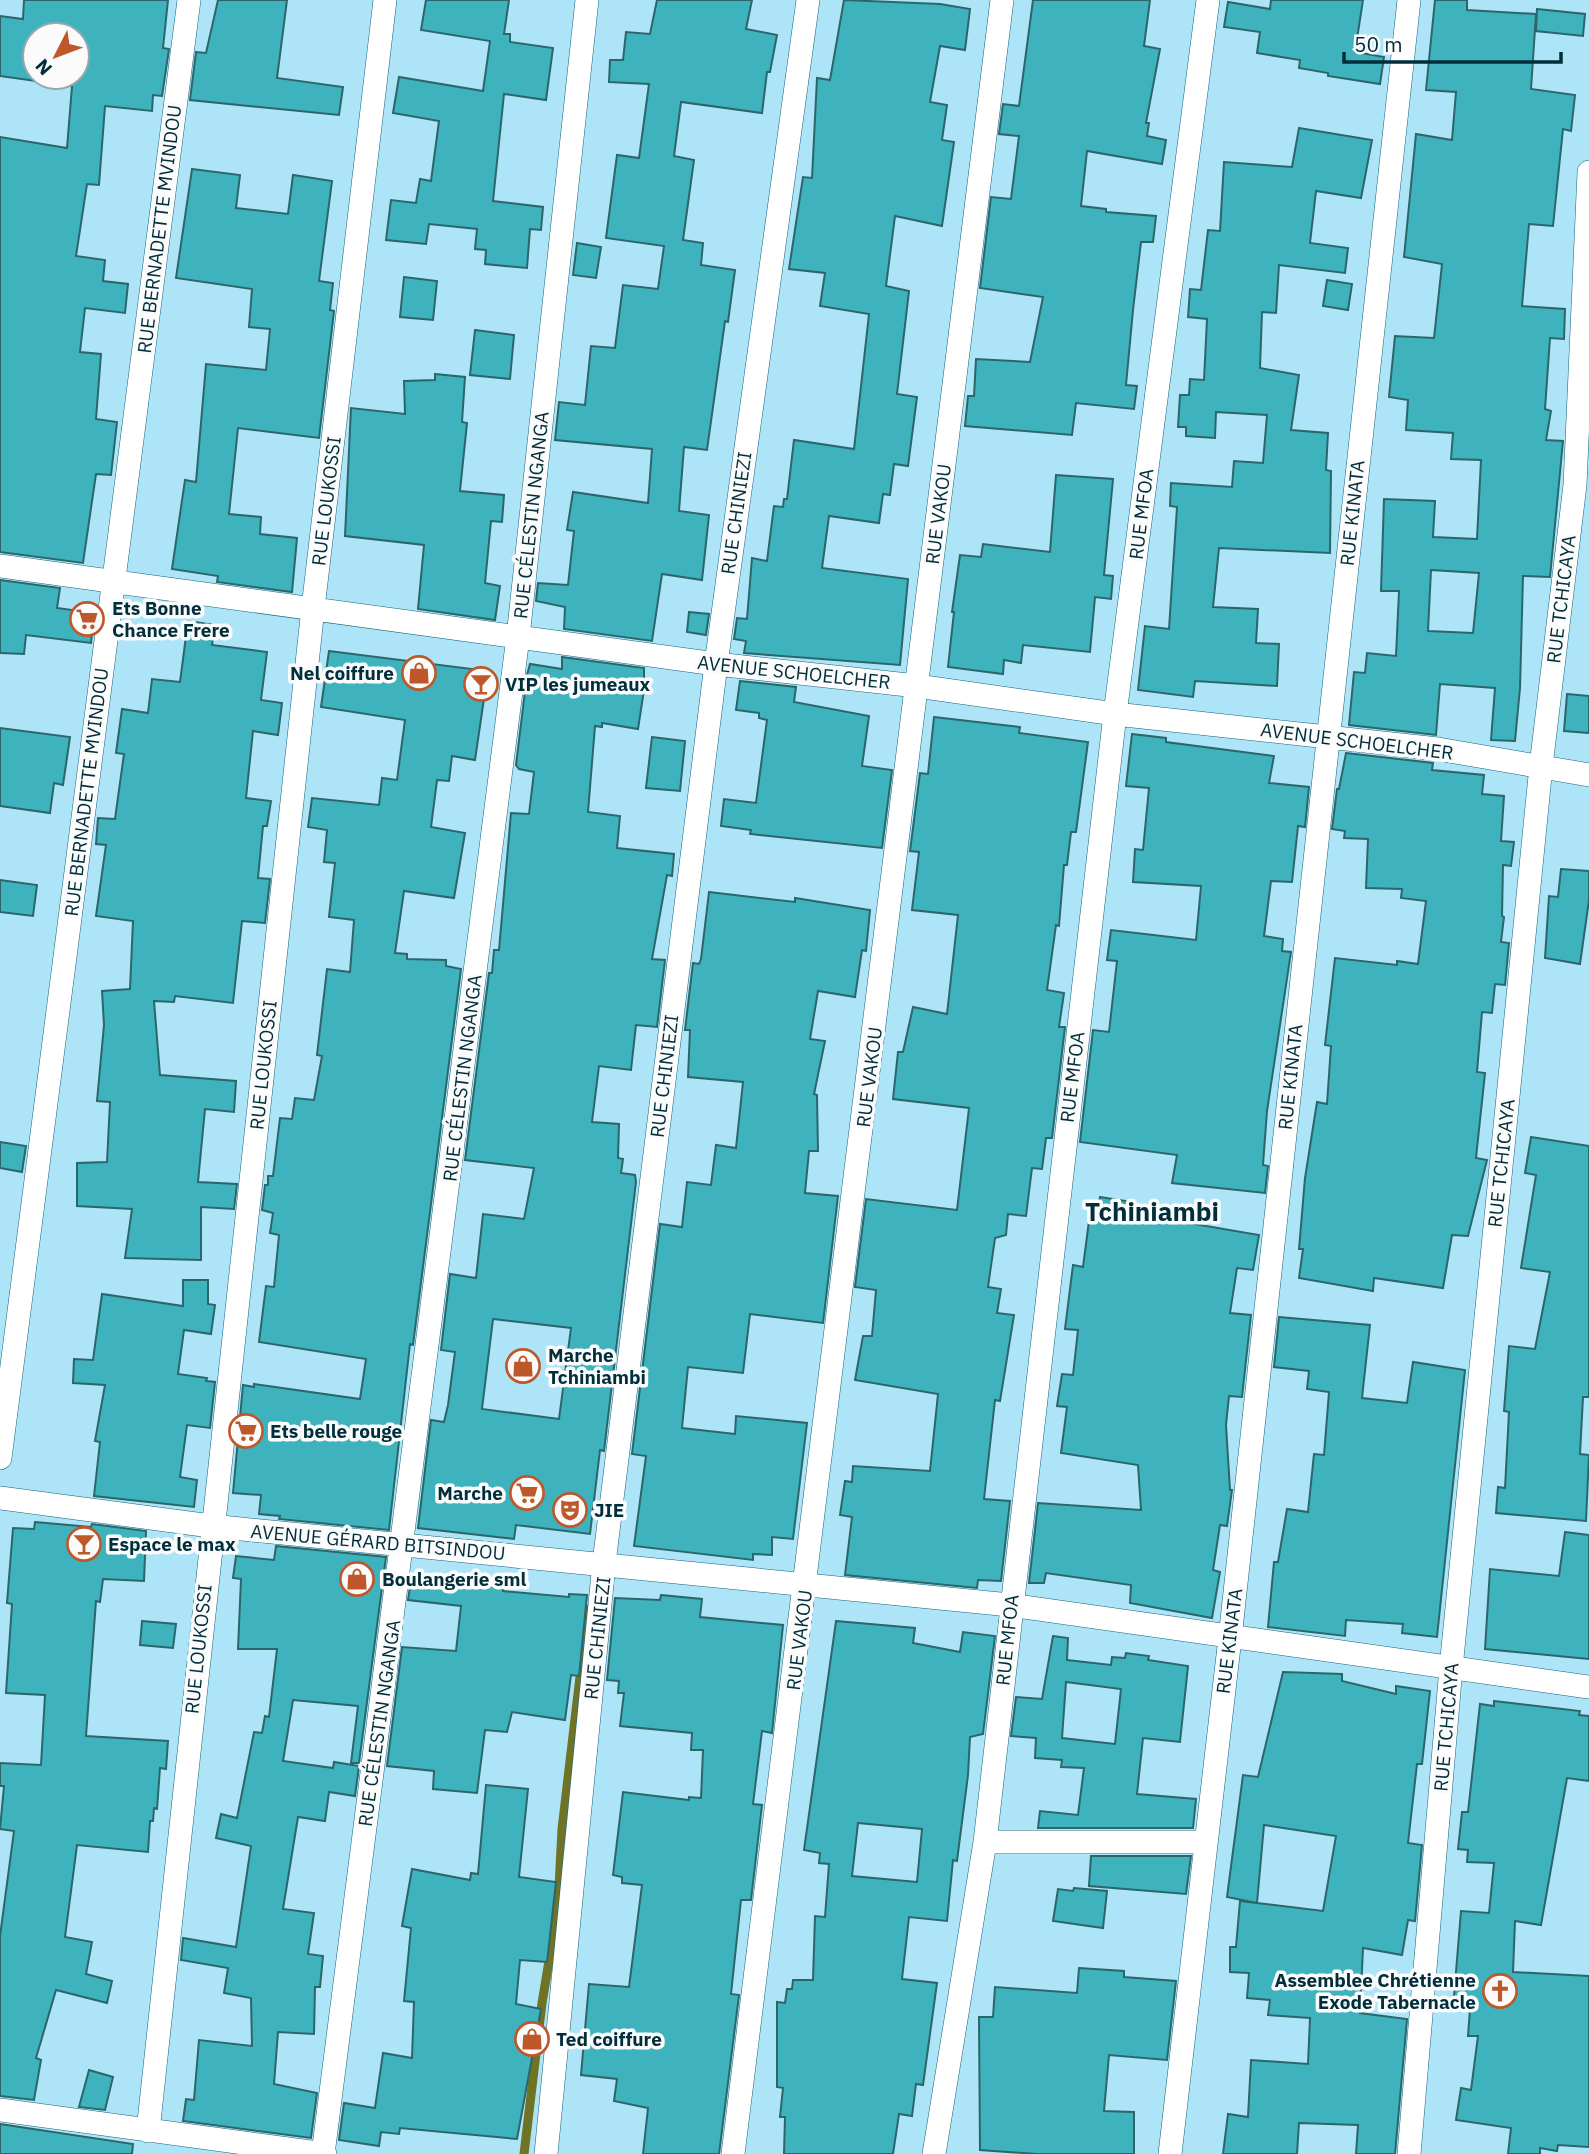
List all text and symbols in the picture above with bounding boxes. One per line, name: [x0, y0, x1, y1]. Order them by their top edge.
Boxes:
north arrow: [21, 21, 91, 91]
scale bar: [1344, 21, 1561, 65]
text: 50 m: [1354, 30, 1403, 58]
text: N: [30, 54, 57, 81]
street label: RUE BERNADETTE MVINDOU: [132, 103, 186, 355]
street label: RUE CÉLESTIN NGANGA: [508, 410, 554, 620]
street label: RUE LOUKOSSI: [306, 435, 346, 567]
street label: RUE CHINIEZI: [715, 450, 757, 576]
street label: RUE KINATA: [1335, 459, 1369, 567]
street label: RUE VAKOU: [920, 462, 956, 566]
street label: RUE MFOA: [1124, 467, 1158, 561]
street label: RUE TCHICAYA: [1541, 534, 1581, 664]
place label: Ets Bonne Chance Frere: [112, 596, 230, 642]
supermarket icon: Ets Bonne Chance Frere: [68, 600, 106, 638]
street label: AVENUE SCHOELCHER: [696, 650, 892, 694]
shop icon: Nel coiffure: [400, 654, 438, 692]
place label: Nel coiffure: [290, 661, 394, 685]
bar icon: VIP les jumeaux: [462, 665, 500, 703]
street label: RUE BERNADETTE MVINDOU: [59, 666, 113, 918]
place label: VIP les jumeaux: [505, 672, 651, 696]
street label: AVENUE SCHOELCHER: [1259, 717, 1455, 765]
street label: RUE CÉLESTIN NGANGA: [437, 973, 487, 1183]
street label: RUE LOUKOSSI: [244, 999, 282, 1131]
street label: RUE CHINIEZI: [645, 1013, 683, 1139]
street label: RUE KINATA: [1273, 1023, 1307, 1131]
street label: RUE VAKOU: [851, 1025, 887, 1129]
street label: RUE MFOA: [1055, 1030, 1089, 1124]
street label: RUE TCHICAYA: [1482, 1098, 1520, 1228]
district label: Tchiniambi: [1085, 1194, 1219, 1228]
place label: Marche Tchiniambi: [548, 1343, 646, 1389]
shop icon: Marche Tchiniambi: [504, 1347, 542, 1385]
supermarket icon: Ets belle rouge: [227, 1412, 265, 1450]
place label: Ets belle rouge: [270, 1419, 402, 1443]
supermarket icon: Marche: [508, 1474, 546, 1512]
place label: Marche: [437, 1481, 503, 1505]
theatre icon: JIE: [551, 1491, 589, 1529]
place label: JIE: [594, 1498, 624, 1522]
street label: AVENUE GÉRARD BITSINDOU: [250, 1519, 506, 1565]
bar icon: Espace le max: [65, 1525, 103, 1563]
place label: Espace le max: [108, 1532, 236, 1556]
shop icon: Boulangerie sml: [338, 1560, 376, 1598]
place label: Boulangerie sml: [382, 1567, 526, 1591]
street label: RUE CHINIEZI: [579, 1575, 615, 1701]
street label: RUE LOUKOSSI: [179, 1583, 217, 1715]
street label: RUE KINATA: [1211, 1587, 1247, 1695]
street label: RUE VAKOU: [781, 1588, 817, 1692]
street label: RUE MFOA: [990, 1593, 1024, 1687]
street label: RUE CÉLESTIN NGANGA: [353, 1618, 405, 1828]
street label: RUE TCHICAYA: [1428, 1662, 1464, 1792]
place label: Assemblee Chrétienne Exode Tabernacle: [1274, 1968, 1476, 2014]
church icon: Assemblee Chrétienne Exode Tabernacle: [1481, 1972, 1519, 2010]
shop icon: Ted coiffure: [513, 2020, 551, 2058]
place label: Ted coiffure: [556, 2027, 662, 2051]

